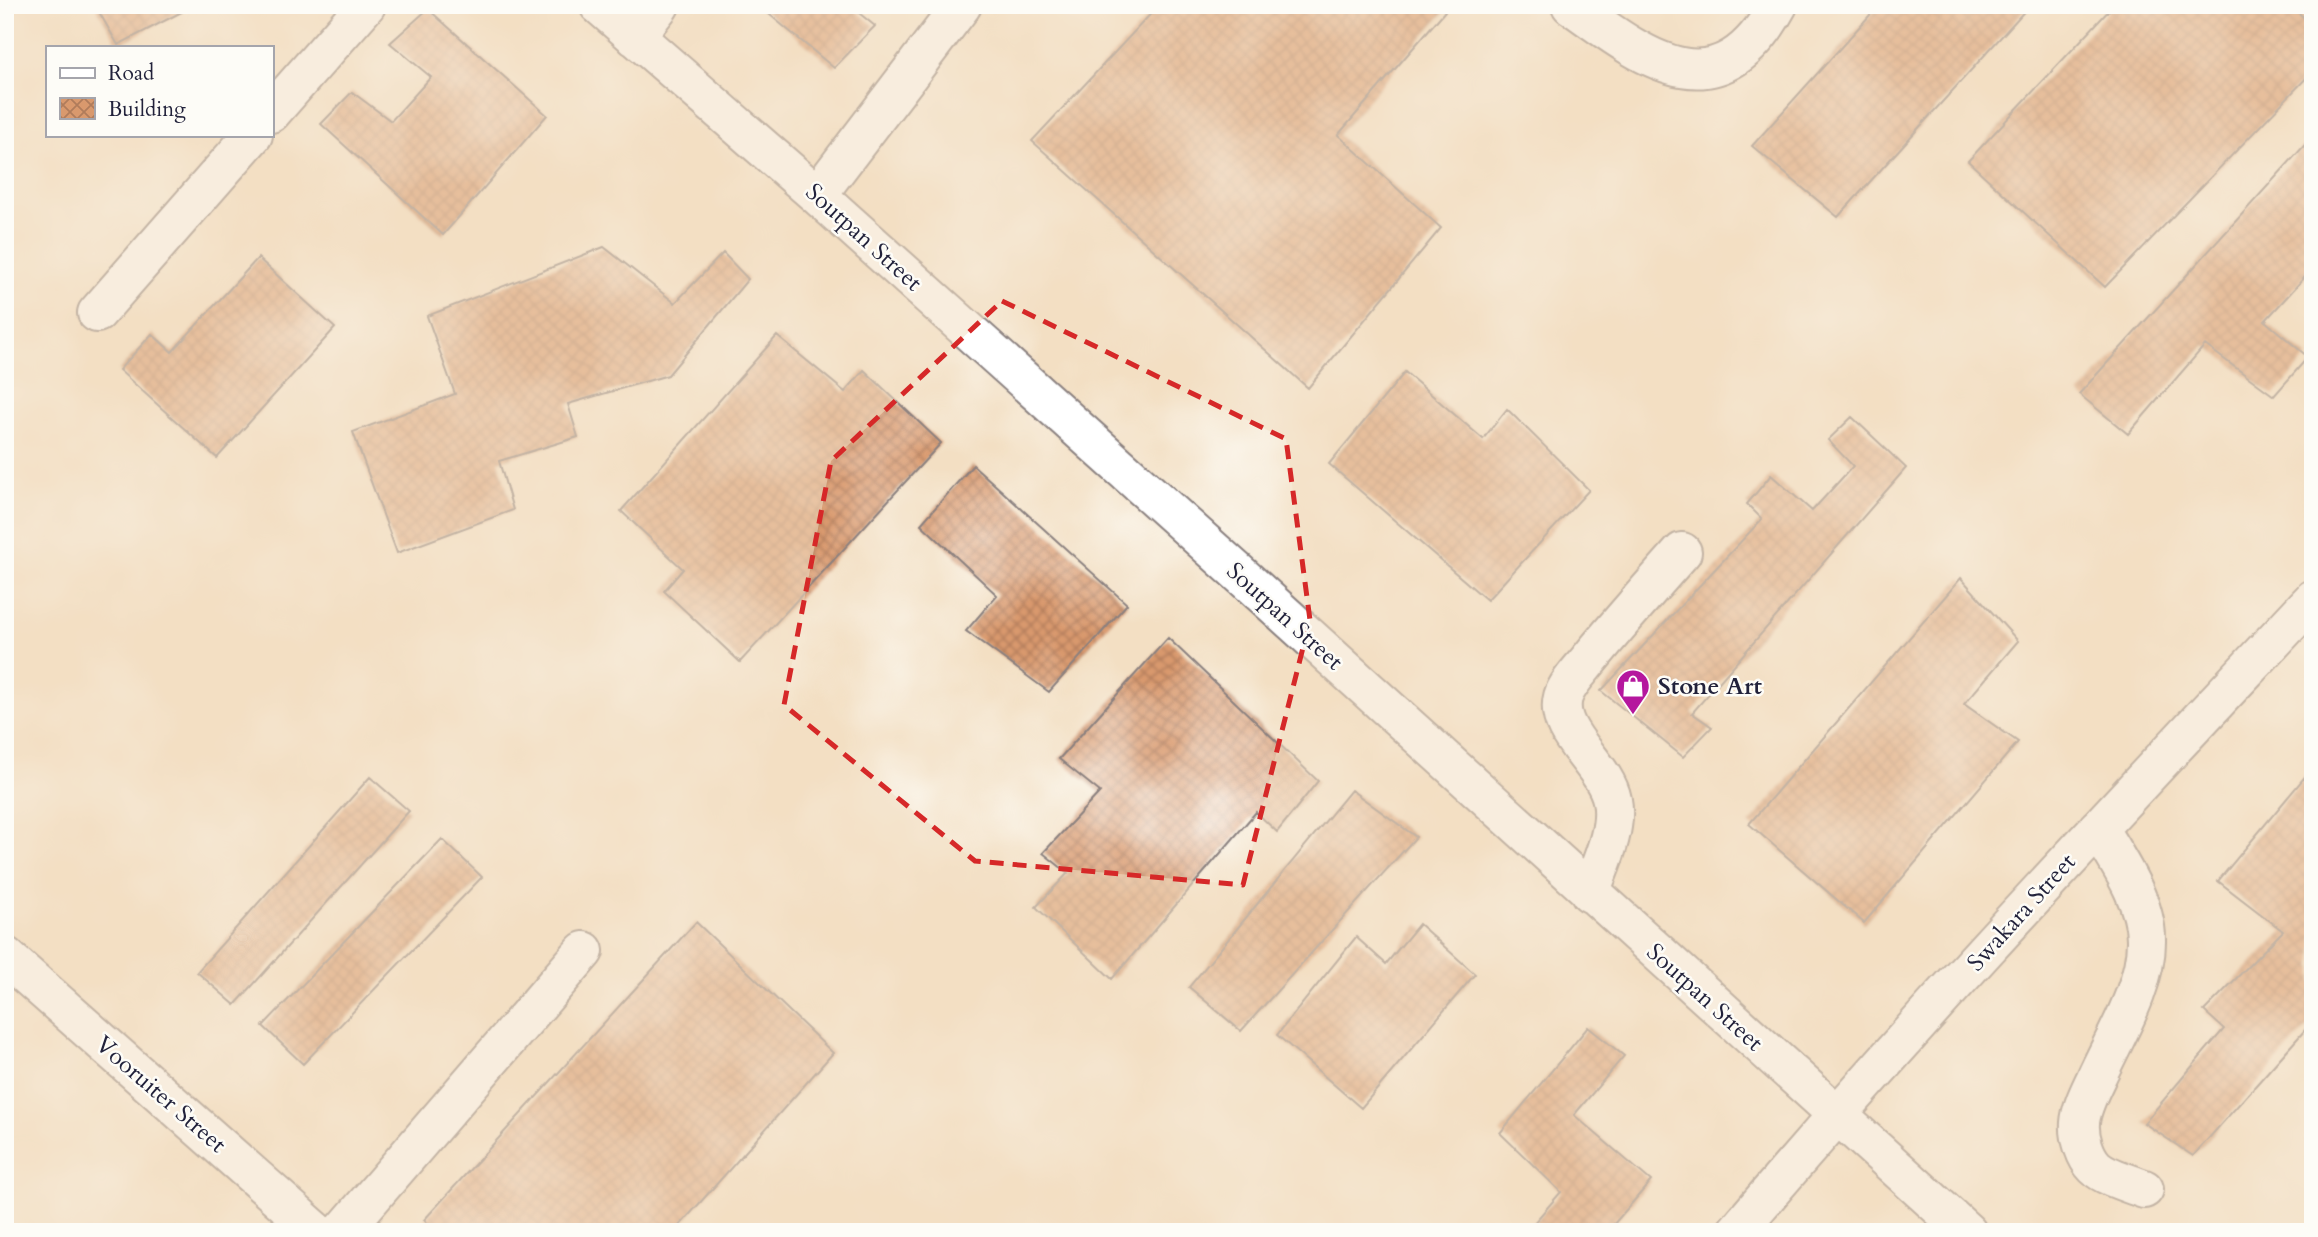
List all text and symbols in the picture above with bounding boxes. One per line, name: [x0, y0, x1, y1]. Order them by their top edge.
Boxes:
legend: [46, 46, 273, 136]
text: Road: [108, 59, 154, 88]
text: Building: [108, 95, 186, 124]
street label: Soutpan Street: [798, 176, 930, 299]
street label: Soutpan Street: [1219, 555, 1351, 678]
shop icon: Stone Art: [1614, 667, 1652, 716]
place label: Stone Art: [1658, 670, 1763, 703]
street label: Swakara Street: [1960, 846, 2083, 978]
street label: Soutpan Street: [1639, 936, 1771, 1059]
street label: Vooruiter Street: [88, 1028, 234, 1161]

